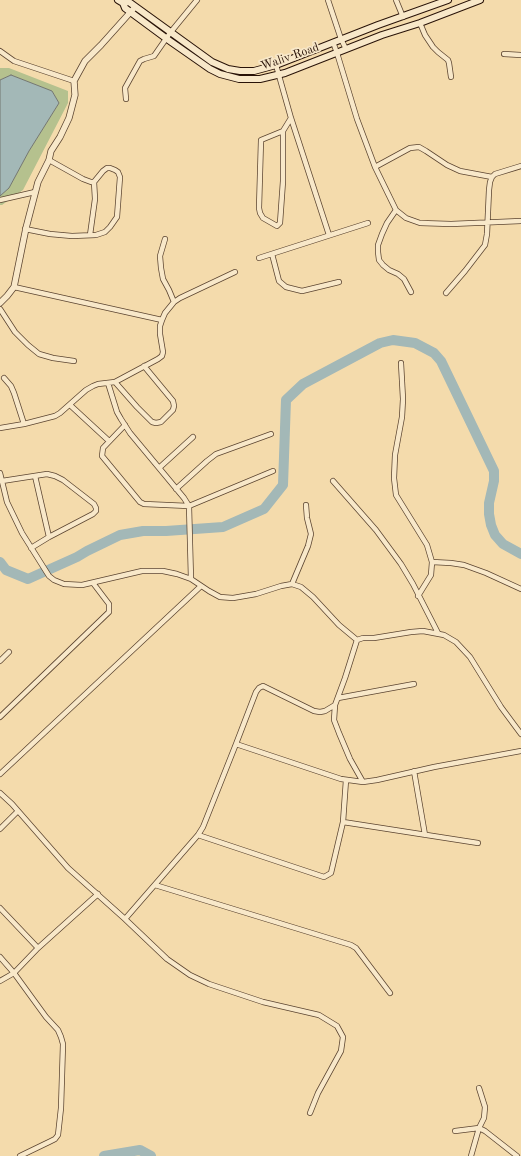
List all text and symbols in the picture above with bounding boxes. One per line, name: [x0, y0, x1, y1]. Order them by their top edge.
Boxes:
street label: Waliv Road: [259, 40, 321, 74]

